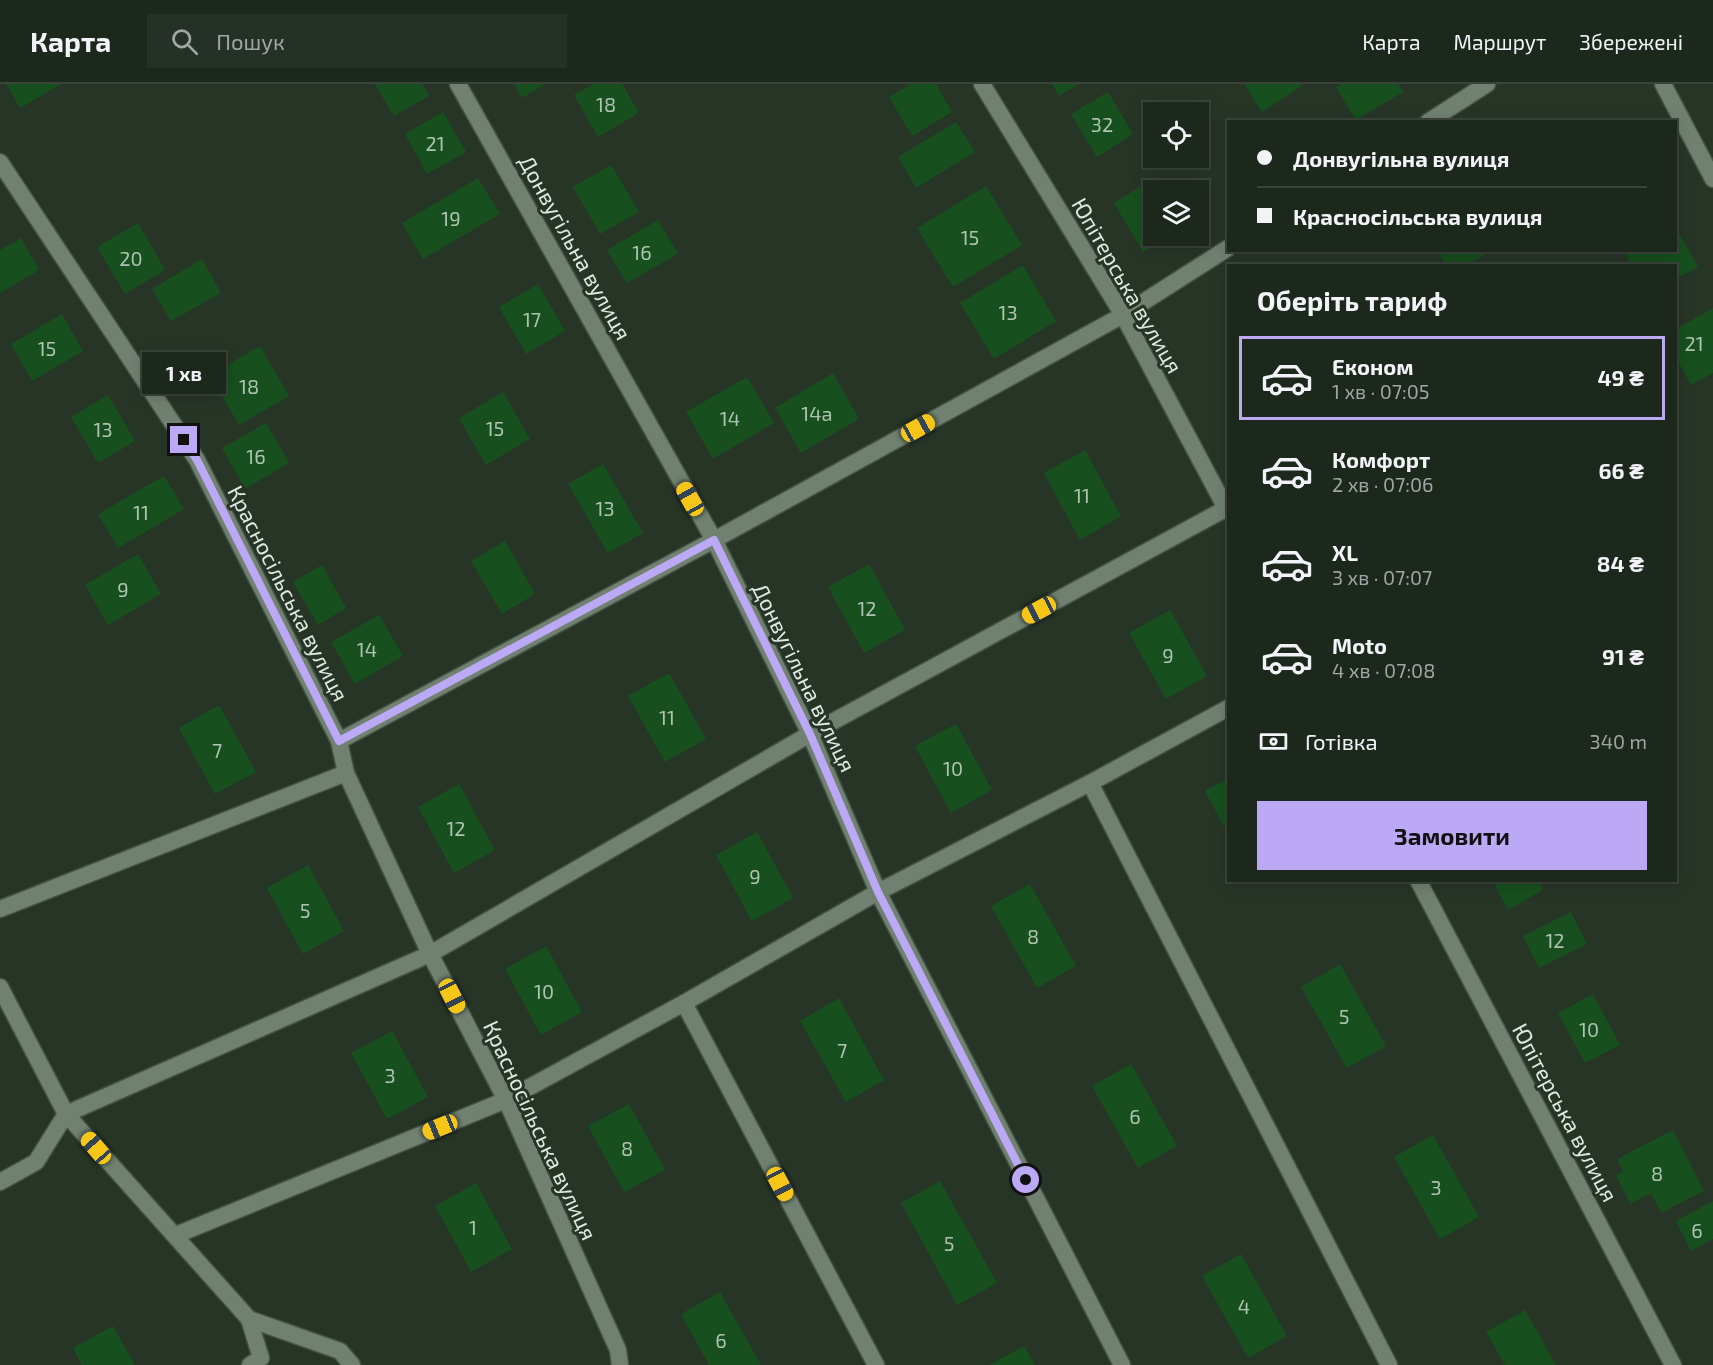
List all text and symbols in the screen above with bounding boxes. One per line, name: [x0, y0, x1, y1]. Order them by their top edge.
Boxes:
search box: [147, 14, 567, 68]
text: Карта: [30, 24, 111, 58]
icon: search: [168, 25, 201, 58]
text: Пошук: [216, 28, 285, 54]
text: Карта: [1362, 29, 1421, 54]
text: Маршрут: [1454, 29, 1546, 54]
text: Збережені: [1579, 29, 1683, 54]
house number: 18: [596, 92, 616, 116]
map controls: [1143, 102, 1209, 246]
button: locate: [1143, 102, 1209, 168]
house number: 32: [1091, 112, 1113, 136]
house number: 21: [425, 131, 445, 155]
text: Донвугільна вулиця: [1293, 145, 1509, 171]
street label: Донвугільна вулиця: [514, 150, 638, 344]
button: layers: [1143, 180, 1209, 246]
street label: Юпітерська вулиця: [1066, 193, 1189, 378]
text: Красносільська вулиця: [1293, 203, 1543, 229]
house number: 19: [441, 206, 461, 230]
house number: 15: [961, 225, 979, 249]
house number: 16: [632, 240, 652, 264]
house number: 20: [119, 246, 143, 270]
text: Оберіть тариф: [1257, 284, 1447, 316]
house number: 13: [998, 300, 1018, 324]
house number: 17: [523, 307, 541, 331]
house number: 21: [1684, 331, 1704, 355]
house number: 15: [38, 336, 56, 360]
icon: car: [1260, 351, 1314, 405]
callout: 1 хв: [142, 353, 226, 395]
text: Економ: [1332, 353, 1414, 379]
text: 1 хв: [166, 361, 202, 385]
text: 49 ₴: [1598, 364, 1644, 390]
house number: 18: [239, 374, 259, 398]
text: 1 хв · 07:05: [1332, 379, 1430, 403]
house number: 14а: [801, 401, 833, 425]
house number: 14: [720, 406, 740, 430]
car: [898, 411, 938, 445]
house number: 15: [486, 416, 504, 440]
house number: 13: [93, 417, 113, 441]
route end: [170, 426, 197, 453]
house number: 16: [246, 444, 266, 468]
icon: car: [1260, 444, 1314, 498]
text: Комфорт: [1332, 446, 1430, 472]
text: 66 ₴: [1599, 457, 1644, 483]
text: 2 хв · 07:06: [1332, 472, 1434, 496]
car: [673, 479, 707, 519]
street label: Красносільська вулиця: [222, 481, 355, 706]
house number: 11: [1074, 483, 1090, 507]
house number: 13: [595, 496, 615, 520]
house number: 11: [133, 500, 149, 524]
icon: car: [1260, 537, 1314, 591]
text: XL: [1332, 539, 1358, 565]
text: 84 ₴: [1597, 550, 1644, 576]
text: 3 хв · 07:07: [1332, 565, 1432, 589]
house number: 9: [117, 577, 129, 601]
street label: Донвугільна вулиця: [747, 578, 862, 776]
car: [1019, 594, 1059, 626]
house number: 12: [857, 596, 877, 620]
icon: car: [1260, 630, 1314, 684]
text: Moto: [1332, 632, 1387, 658]
house number: 14: [357, 637, 377, 661]
house number: 9: [1162, 643, 1174, 667]
text: 91 ₴: [1602, 643, 1644, 669]
text: 4 хв · 07:08: [1332, 658, 1435, 682]
house number: 11: [659, 705, 675, 729]
icon: cash: [1257, 725, 1290, 758]
text: Готівка: [1305, 728, 1378, 754]
text: 340 m: [1590, 729, 1647, 753]
house number: 7: [212, 738, 222, 762]
house number: 10: [943, 756, 963, 780]
button: Замовити: [1257, 801, 1647, 870]
house number: 12: [446, 816, 466, 840]
house number: 9: [749, 864, 761, 888]
house number: 5: [300, 898, 310, 922]
house number: 8: [1027, 924, 1039, 948]
house number: 12: [1545, 928, 1565, 952]
car: [436, 976, 468, 1016]
house number: 10: [534, 979, 554, 1003]
house number: 5: [1339, 1004, 1349, 1028]
street label: Красносільська вулиця: [478, 1016, 603, 1244]
house number: 10: [1579, 1017, 1599, 1041]
street label: Юпітерська вулиця: [1507, 1018, 1624, 1206]
house number: 7: [837, 1038, 847, 1062]
house number: 3: [384, 1063, 396, 1087]
house number: 6: [1129, 1104, 1141, 1128]
car: [420, 1112, 460, 1142]
car: [77, 1129, 115, 1167]
house number: 8: [621, 1136, 633, 1160]
house number: 8: [1651, 1161, 1663, 1185]
car: [764, 1164, 796, 1204]
route start: [1012, 1166, 1039, 1193]
house number: 3: [1430, 1175, 1442, 1199]
house number: 1: [469, 1215, 477, 1239]
house number: 6: [1691, 1218, 1703, 1242]
house number: 5: [944, 1231, 954, 1255]
house number: 4: [1238, 1294, 1250, 1318]
house number: 6: [715, 1328, 727, 1352]

